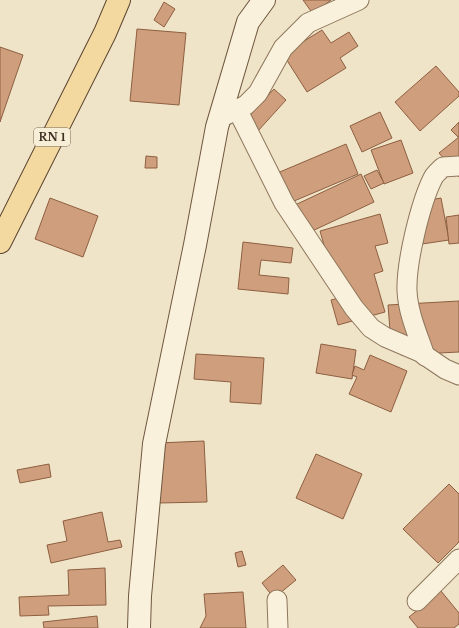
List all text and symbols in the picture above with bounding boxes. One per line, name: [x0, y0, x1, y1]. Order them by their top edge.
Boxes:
road number: RN 1: [34, 128, 70, 146]

